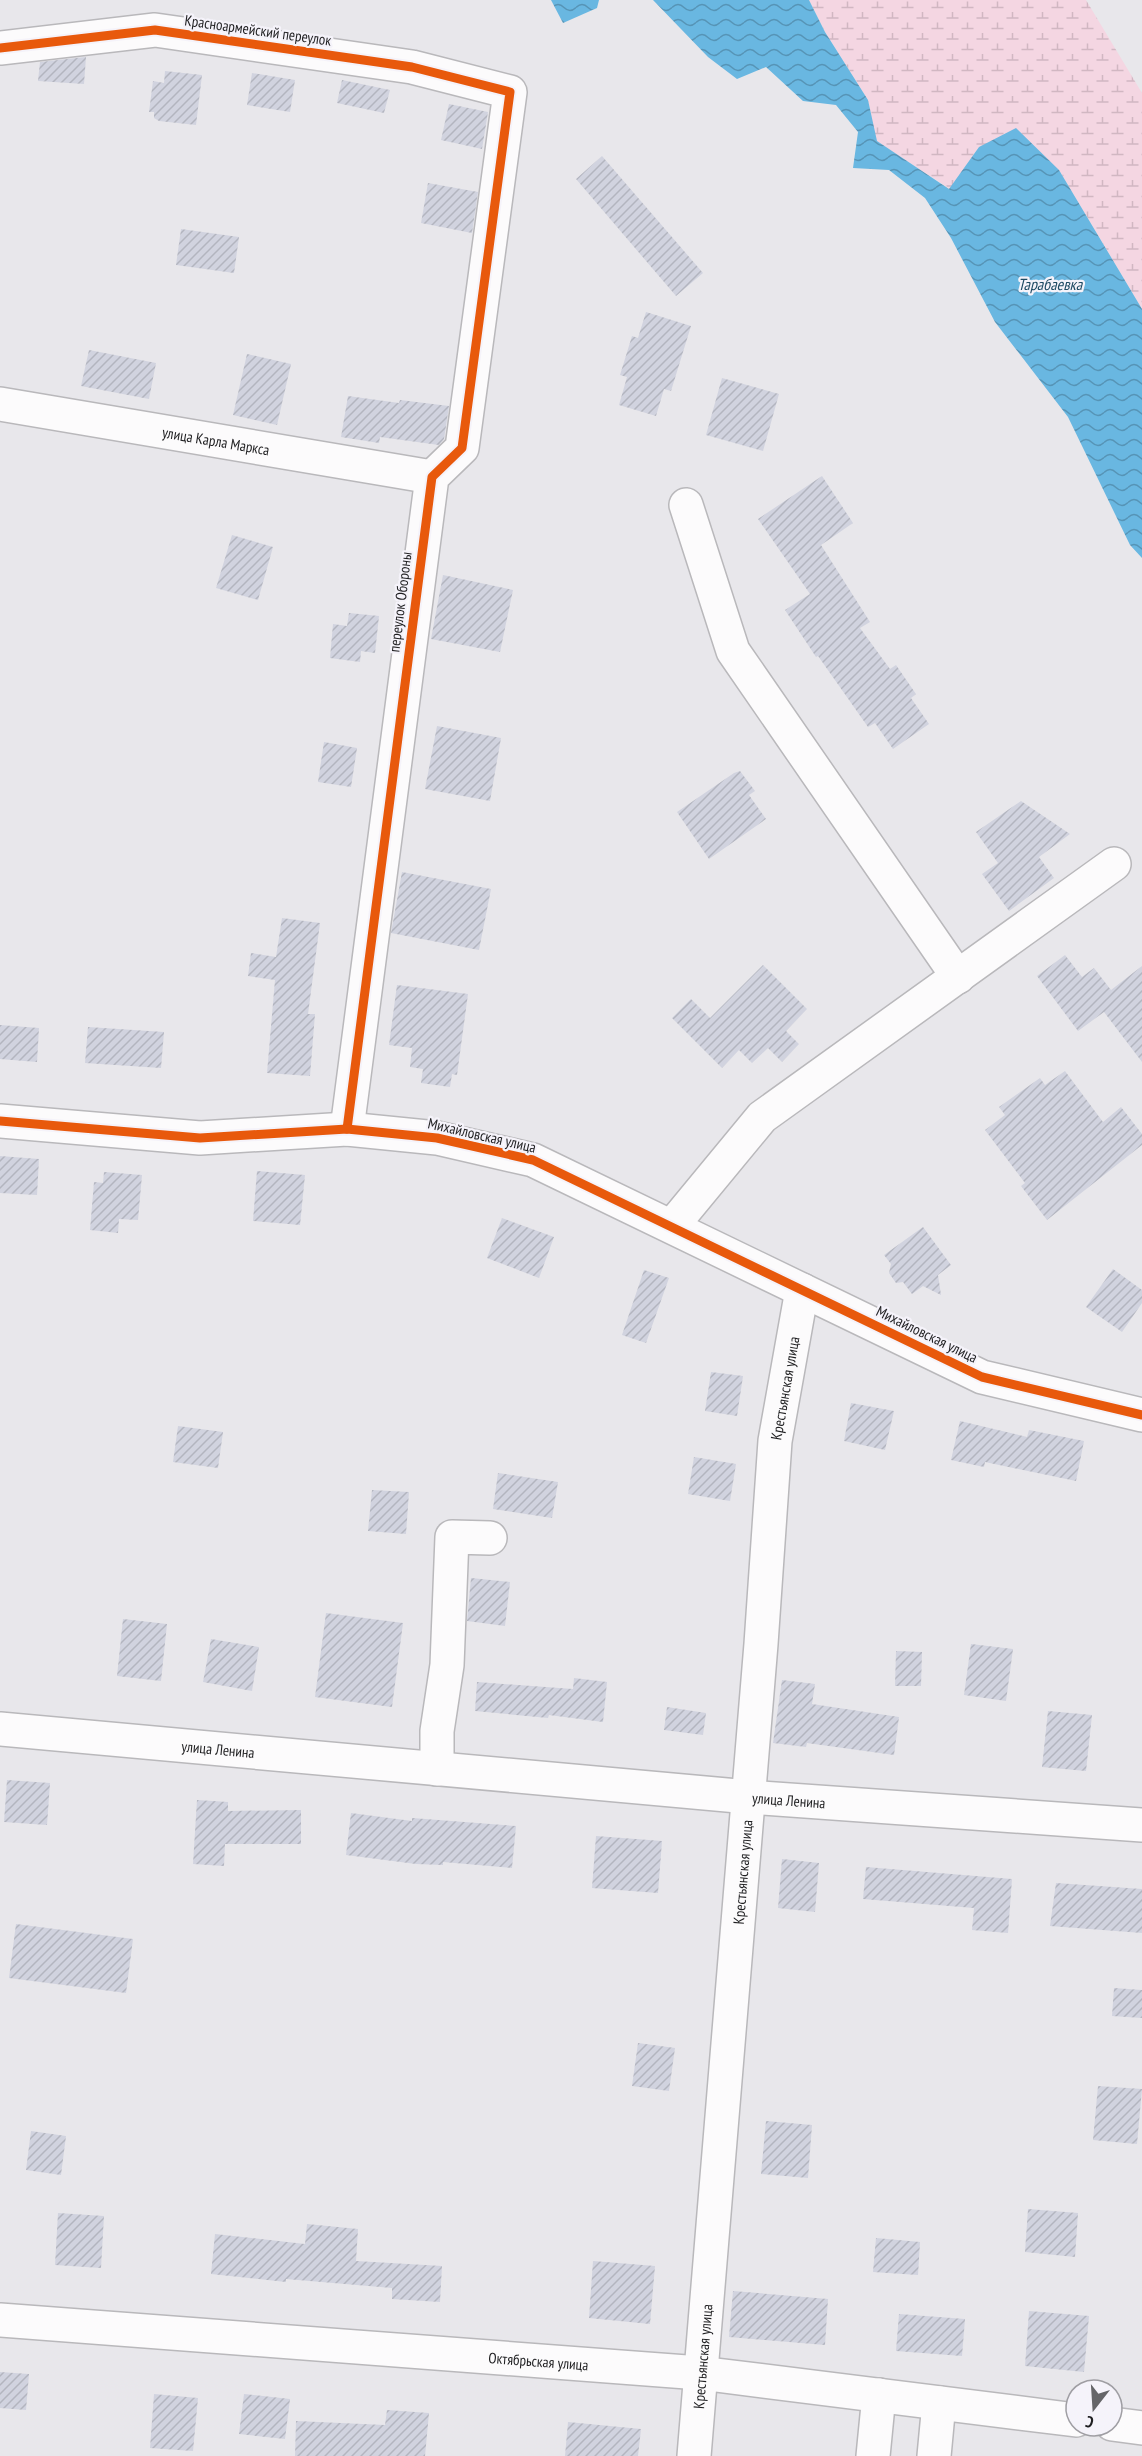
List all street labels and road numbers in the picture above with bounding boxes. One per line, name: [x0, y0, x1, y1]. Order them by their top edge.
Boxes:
street label: Красноармейский переулок: [183, 10, 333, 50]
street label: улица Карла Маркса: [161, 422, 271, 459]
street label: переулок Обороны: [384, 551, 416, 653]
street label: Михайловская улица: [426, 1113, 538, 1157]
street label: Михайловская улица: [873, 1301, 981, 1367]
street label: Крестьянская улица: [766, 1335, 803, 1441]
street label: улица Ленина: [181, 1736, 255, 1762]
street label: улица Ленина: [752, 1788, 826, 1812]
street label: Крестьянская улица: [728, 1819, 756, 1925]
street label: Крестьянская улица: [688, 2303, 716, 2409]
street label: Октябрьская улица: [488, 2348, 589, 2374]

